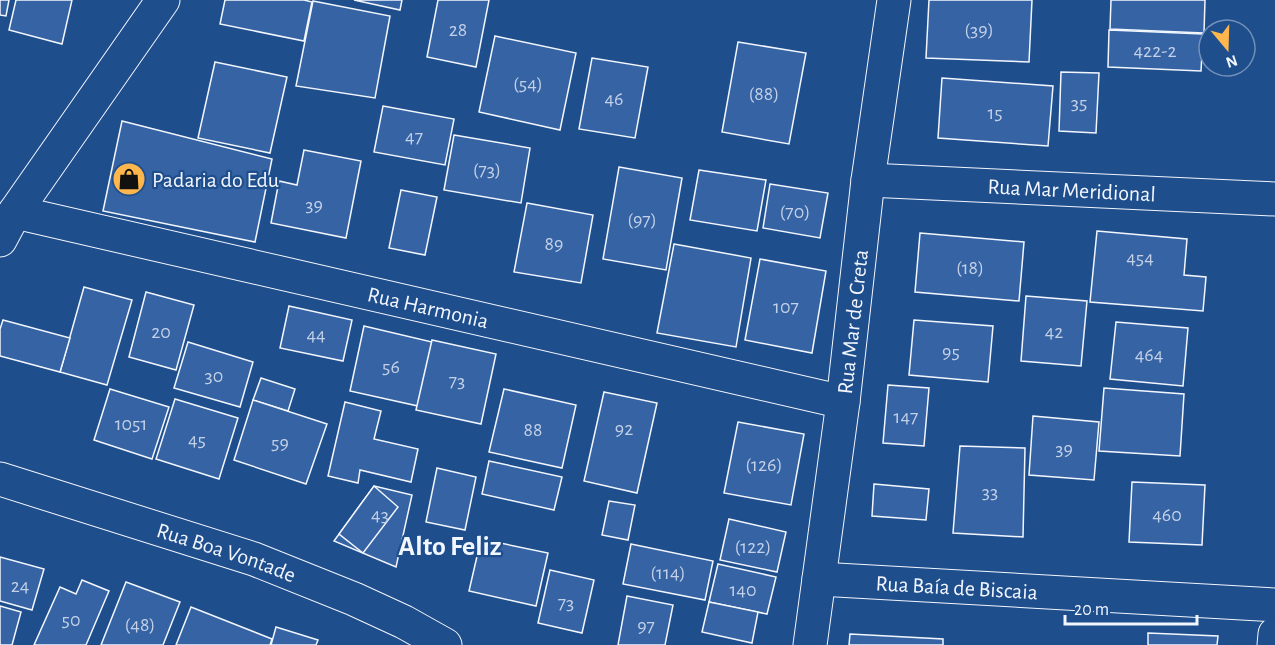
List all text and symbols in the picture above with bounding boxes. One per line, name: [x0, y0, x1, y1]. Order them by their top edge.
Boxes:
north arrow: [1197, 18, 1257, 78]
house number: 28: [449, 20, 467, 40]
house number: (39): [964, 20, 994, 40]
house number: 422-2: [1133, 41, 1177, 61]
text: N: [1224, 52, 1239, 71]
house number: (54): [513, 74, 543, 94]
house number: (88): [749, 84, 779, 104]
house number: 46: [604, 89, 624, 109]
house number: 35: [1071, 93, 1087, 113]
house number: 15: [987, 103, 1003, 123]
house number: 47: [405, 127, 423, 147]
house number: (73): [473, 160, 501, 180]
shop icon: Padaria do Edu: [111, 161, 147, 197]
place label: Padaria do Edu: [152, 169, 279, 191]
street label: Rua Mar Meridional: [987, 176, 1156, 205]
house number: 39: [305, 195, 323, 215]
house number: (70): [780, 202, 810, 222]
house number: (97): [627, 210, 657, 230]
house number: 89: [545, 234, 563, 254]
street label: Rua Mar de Creta: [834, 248, 872, 395]
house number: 454: [1126, 248, 1154, 268]
house number: (18): [956, 258, 984, 278]
street label: Rua Harmonia: [365, 283, 491, 332]
house number: 107: [773, 297, 799, 317]
house number: 20: [151, 322, 171, 342]
house number: 42: [1045, 322, 1063, 342]
house number: 44: [306, 325, 326, 345]
house number: 95: [942, 342, 960, 362]
house number: 464: [1135, 345, 1163, 365]
house number: 56: [382, 357, 400, 377]
house number: 30: [205, 366, 223, 386]
house number: 73: [449, 371, 465, 391]
house number: 147: [894, 407, 918, 427]
house number: 1051: [115, 414, 147, 434]
house number: 92: [615, 419, 633, 439]
house number: 88: [524, 420, 542, 440]
house number: 45: [188, 430, 206, 450]
house number: 59: [271, 433, 289, 453]
house number: 39: [1055, 439, 1073, 459]
house number: (126): [745, 455, 783, 475]
house number: 33: [982, 482, 998, 502]
house number: 43: [371, 505, 389, 525]
house number: 460: [1152, 505, 1182, 525]
street label: Rua Boa Vontade: [154, 519, 299, 587]
district label: Alto Feliz: [398, 533, 502, 561]
house number: (122): [735, 537, 771, 557]
house number: (114): [650, 563, 686, 583]
street label: Rua Baía de Biscaia: [875, 572, 1038, 603]
house number: 24: [11, 576, 29, 596]
house number: 140: [729, 580, 757, 600]
scale bar: [1065, 588, 1197, 626]
house number: 73: [558, 593, 574, 613]
text: 20 m: [1074, 601, 1109, 619]
house number: 50: [62, 610, 80, 630]
house number: (48): [125, 615, 155, 635]
house number: 97: [637, 616, 655, 636]

